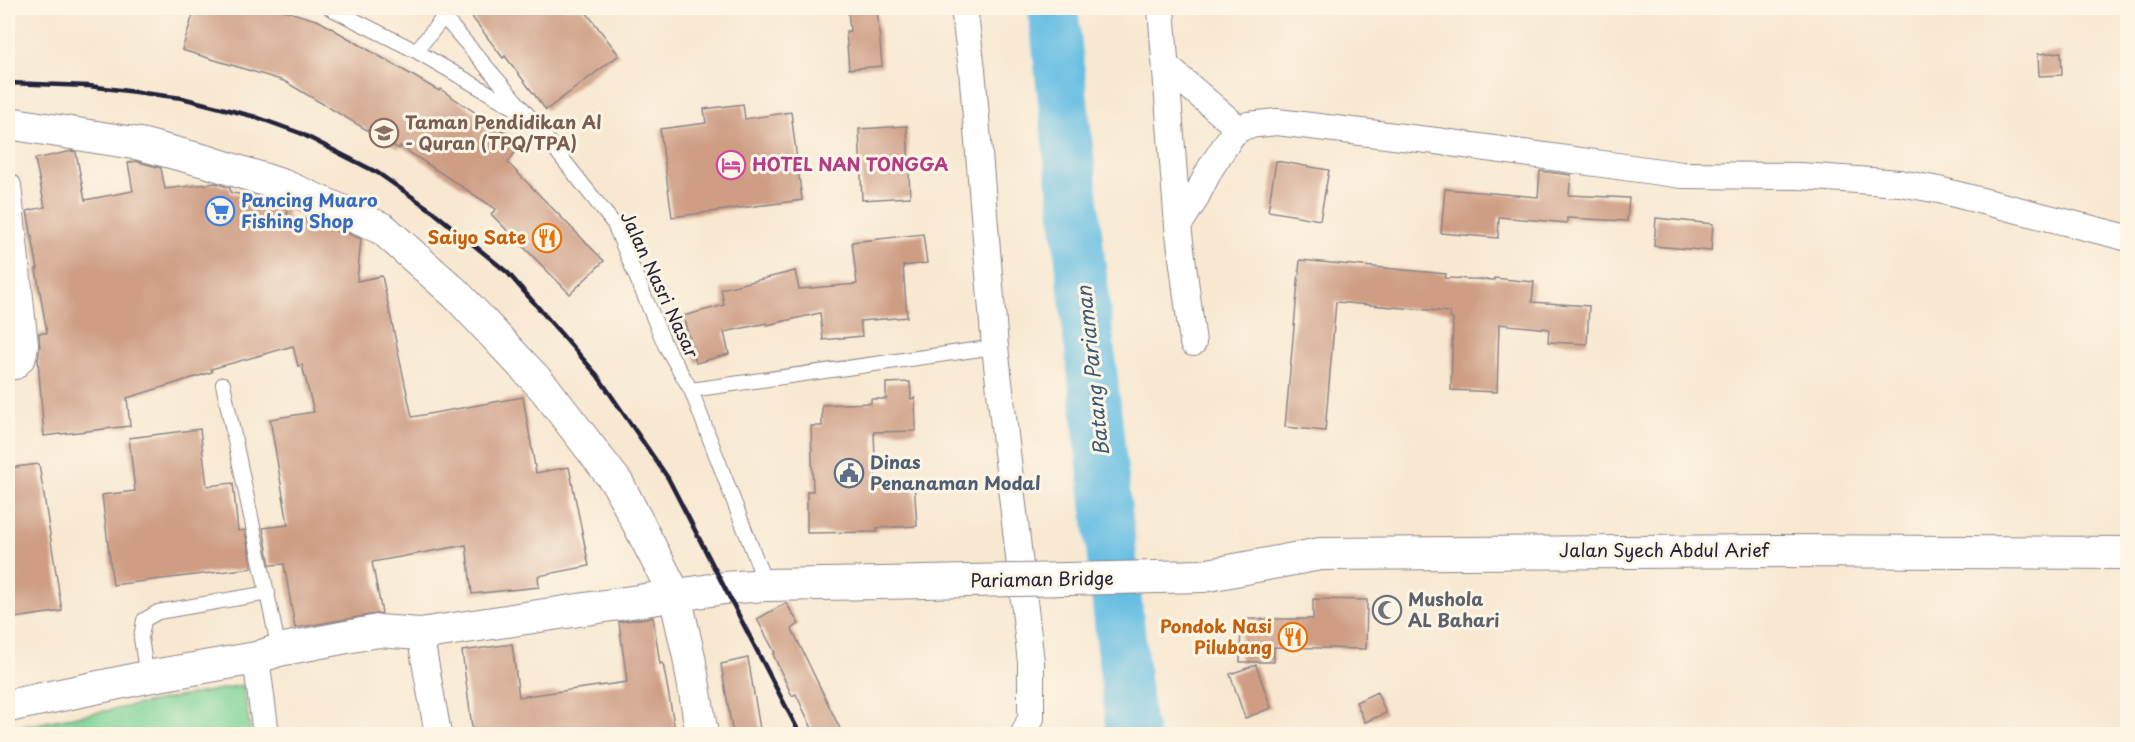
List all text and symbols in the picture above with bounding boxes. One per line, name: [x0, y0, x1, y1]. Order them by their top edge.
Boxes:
place label: Taman Pendidikan Al - Quran (TPQ/TPA): [405, 108, 601, 156]
school or university icon: Taman Pendidikan Al - Quran (TPQ/TPA): [368, 117, 400, 149]
hotel icon: HOTEL NAN TONGGA: [715, 149, 747, 181]
place label: HOTEL NAN TONGGA: [752, 150, 948, 177]
place label: Pancing Muaro Fishing Shop: [241, 186, 378, 234]
supermarket icon: Pancing Muaro Fishing Shop: [204, 195, 236, 227]
street label: Jalan Nasri Nasar: [614, 206, 707, 363]
restaurant icon: Saiyo Sate: [531, 222, 563, 254]
place label: Saiyo Sate: [428, 223, 526, 250]
water label: Batang Pariaman: [1068, 284, 1116, 458]
place label: Dinas Penanaman Modal: [870, 448, 1040, 496]
public building icon: Dinas Penanaman Modal: [833, 457, 865, 489]
street label: Jalan Syech Abdul Arief: [1559, 536, 1771, 563]
street label: Pariaman Bridge: [970, 564, 1114, 593]
place label: Mushola AL Bahari: [1408, 585, 1499, 633]
mosque icon: Mushola AL Bahari: [1371, 594, 1403, 626]
place label: Pondok Nasi Pilubang: [1160, 612, 1272, 660]
restaurant icon: Pondok Nasi Pilubang: [1277, 621, 1309, 653]

